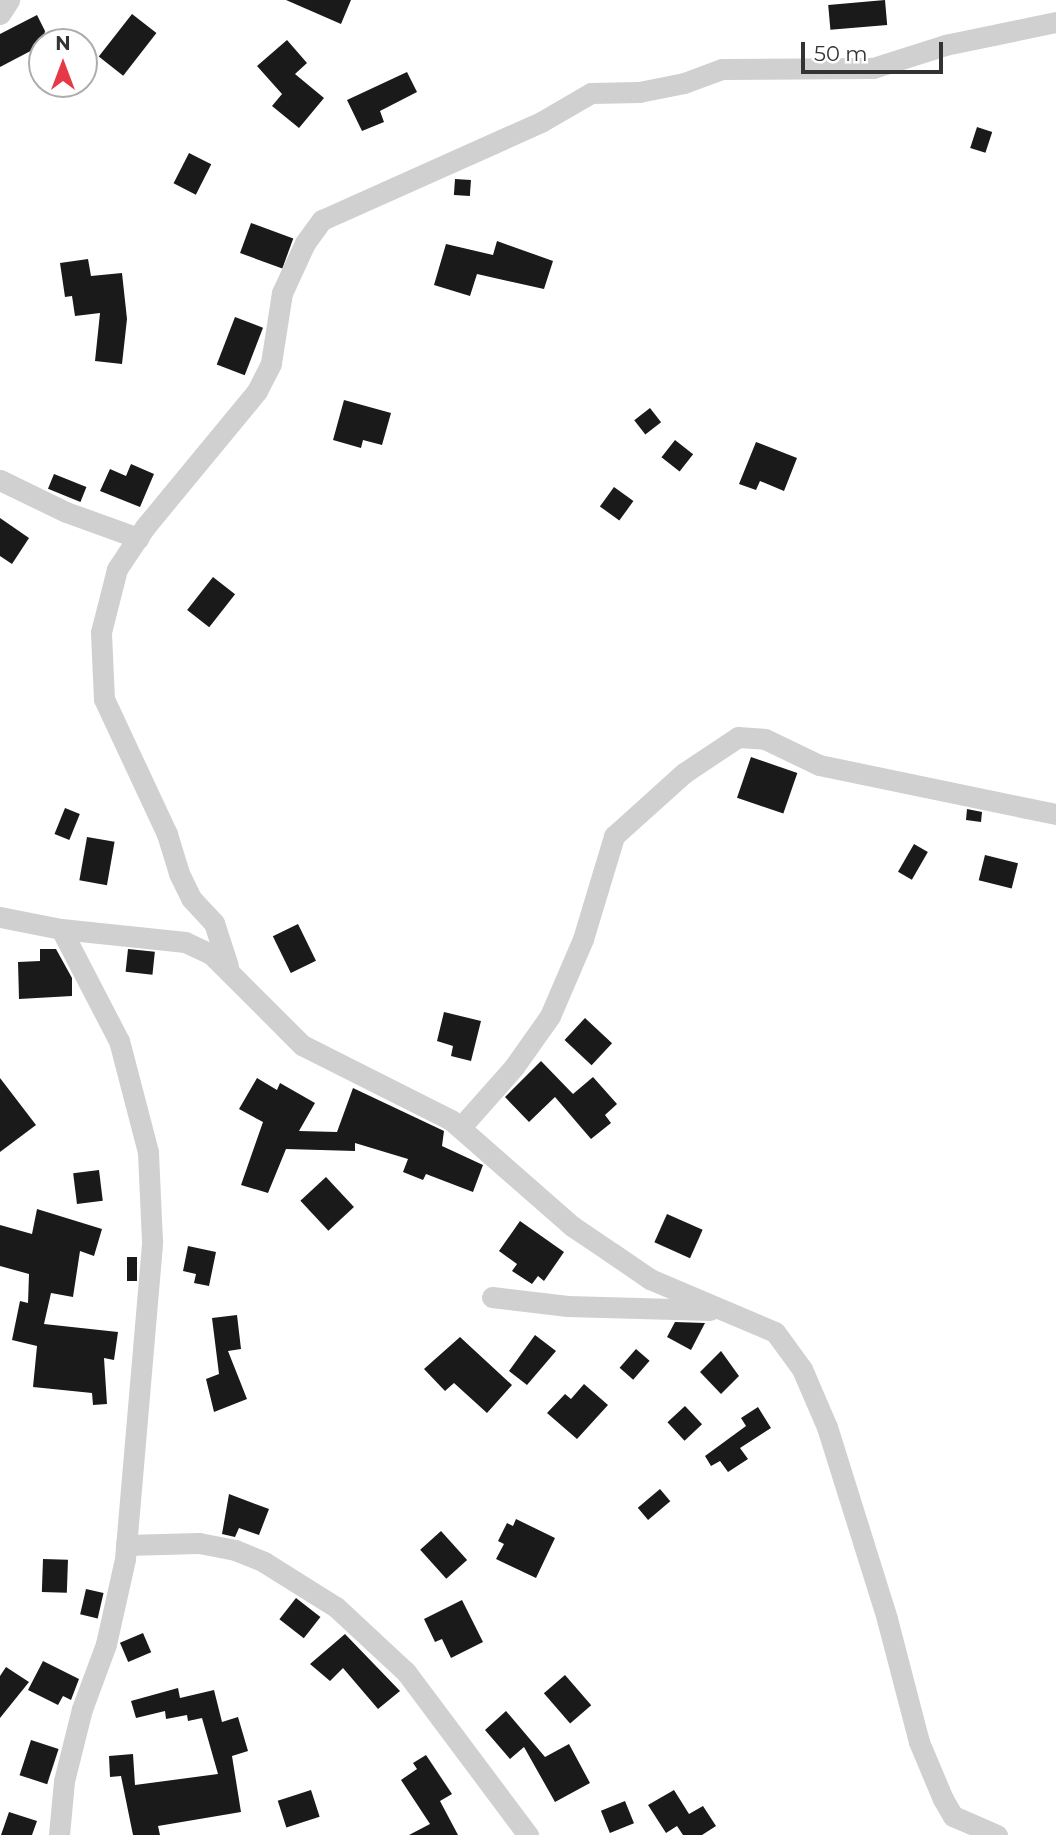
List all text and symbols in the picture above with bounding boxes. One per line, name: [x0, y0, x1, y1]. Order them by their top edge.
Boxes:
north arrow: [28, 28, 98, 98]
scale bar: [804, 28, 946, 72]
text: N: [55, 32, 71, 55]
text: 50 m: [814, 41, 868, 66]

